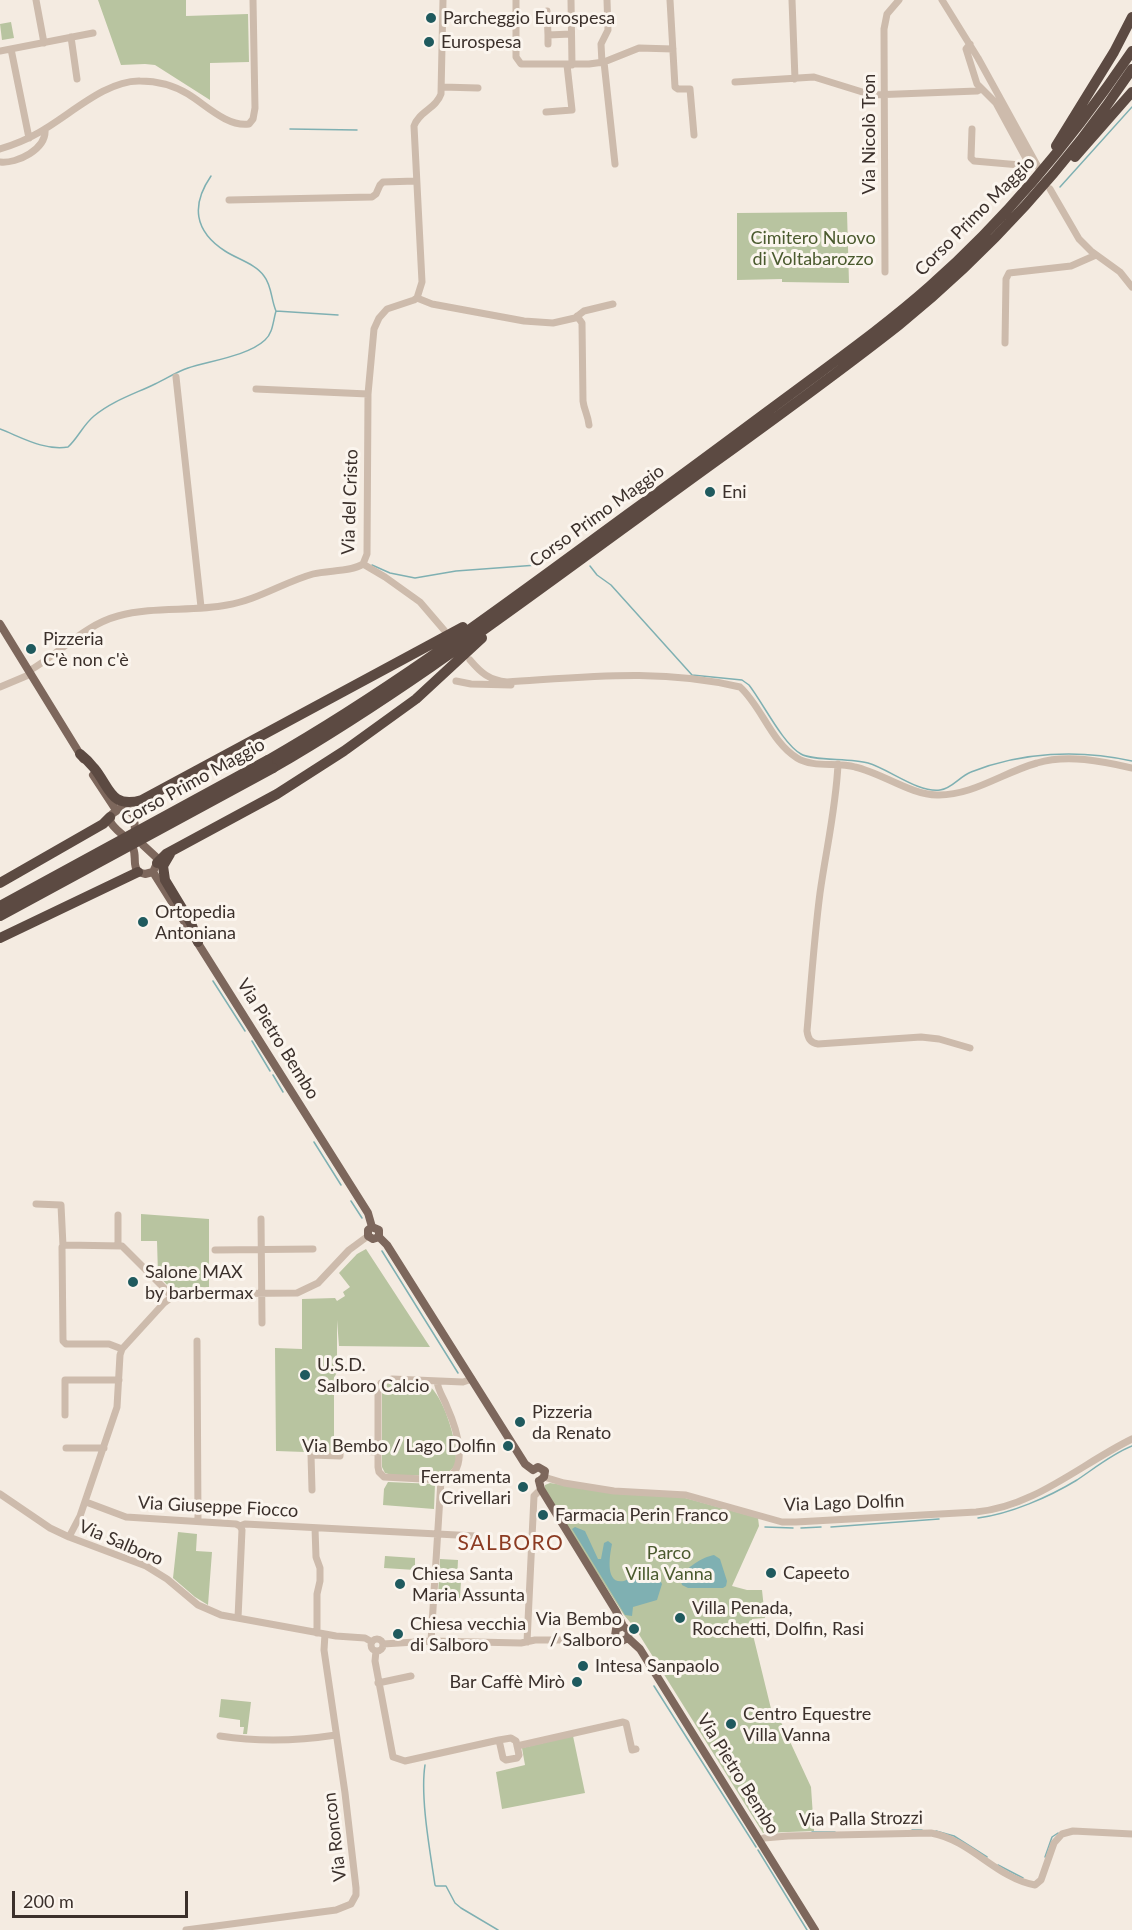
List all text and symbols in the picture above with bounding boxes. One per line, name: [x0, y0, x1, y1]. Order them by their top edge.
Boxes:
place label: Parcheggio Eurospesa: [443, 7, 615, 29]
marker: Parcheggio Eurospesa: [424, 11, 438, 25]
place label: Eurospesa: [441, 31, 522, 53]
marker: Eurospesa: [422, 35, 436, 49]
street label: Via Nicolò Tron: [858, 74, 880, 194]
street label: Corso Primo Maggio: [910, 151, 1040, 281]
park label: Cimitero Nuovo di Voltabarozzo: [750, 227, 876, 270]
street label: Via del Cristo: [337, 449, 363, 555]
street label: Corso Primo Maggio: [526, 460, 668, 572]
place label: Eni: [722, 481, 747, 503]
marker: Eni: [703, 485, 717, 499]
place label: Pizzeria C'è non c'è: [43, 628, 129, 670]
marker: Pizzeria C'è non c'è: [24, 642, 38, 656]
street label: Corso Primo Maggio: [117, 734, 269, 830]
place label: Ortopedia Antoniana: [155, 901, 236, 944]
marker: Ortopedia Antoniana: [136, 915, 150, 929]
street label: Via Pietro Bembo: [232, 975, 324, 1103]
place label: Salone MAX by barbermax: [145, 1261, 253, 1304]
marker: Salone MAX by barbermax: [126, 1275, 140, 1289]
place label: U.S.D. Salboro Calcio: [317, 1354, 429, 1396]
marker: U.S.D. Salboro Calcio: [298, 1368, 312, 1382]
place label: Pizzeria da Renato: [532, 1401, 611, 1444]
marker: Pizzeria da Renato: [513, 1415, 527, 1429]
place label: Via Bembo / Lago Dolfin: [302, 1435, 496, 1457]
marker: Via Bembo / Lago Dolfin: [501, 1439, 515, 1453]
place label: Ferramenta Crivellari: [421, 1466, 511, 1508]
marker: Ferramenta Crivellari: [516, 1480, 530, 1494]
street label: Via Lago Dolfin: [783, 1490, 905, 1516]
street label: Via Giuseppe Fiocco: [137, 1492, 299, 1522]
place label: Farmacia Perin Franco: [555, 1504, 728, 1526]
marker: Farmacia Perin Franco: [536, 1508, 550, 1522]
street label: Via Salboro: [76, 1516, 166, 1570]
district label: SALBORO: [458, 1530, 564, 1556]
park label: Parco Villa Vanna: [625, 1542, 713, 1584]
place label: Capeeto: [783, 1562, 850, 1584]
place label: Chiesa Santa Maria Assunta: [412, 1563, 525, 1606]
marker: Capeeto: [764, 1566, 778, 1580]
marker: Chiesa Santa Maria Assunta: [393, 1577, 407, 1591]
place label: Villa Penada, Rocchetti, Dolfin, Rasi: [692, 1597, 864, 1640]
place label: Via Bembo / Salboro: [536, 1608, 622, 1650]
marker: Villa Penada, Rocchetti, Dolfin, Rasi: [673, 1611, 687, 1625]
place label: Chiesa vecchia di Salboro: [410, 1613, 526, 1656]
marker: Via Bembo / Salboro: [627, 1622, 641, 1636]
marker: Chiesa vecchia di Salboro: [391, 1627, 405, 1641]
place label: Intesa Sanpaolo: [595, 1655, 719, 1677]
marker: Intesa Sanpaolo: [576, 1659, 590, 1673]
place label: Bar Caffè Mirò: [449, 1671, 565, 1693]
marker: Bar Caffè Mirò: [570, 1675, 584, 1689]
place label: Centro Equestre Villa Vanna: [743, 1703, 871, 1746]
street label: Via Pietro Bembo: [692, 1710, 784, 1838]
marker: Centro Equestre Villa Vanna: [724, 1717, 738, 1731]
street label: Via Roncon: [319, 1791, 351, 1883]
street label: Via Palla Strozzi: [799, 1807, 923, 1831]
scale bar: [15, 1879, 190, 1917]
text: 200 m: [23, 1890, 74, 1912]

